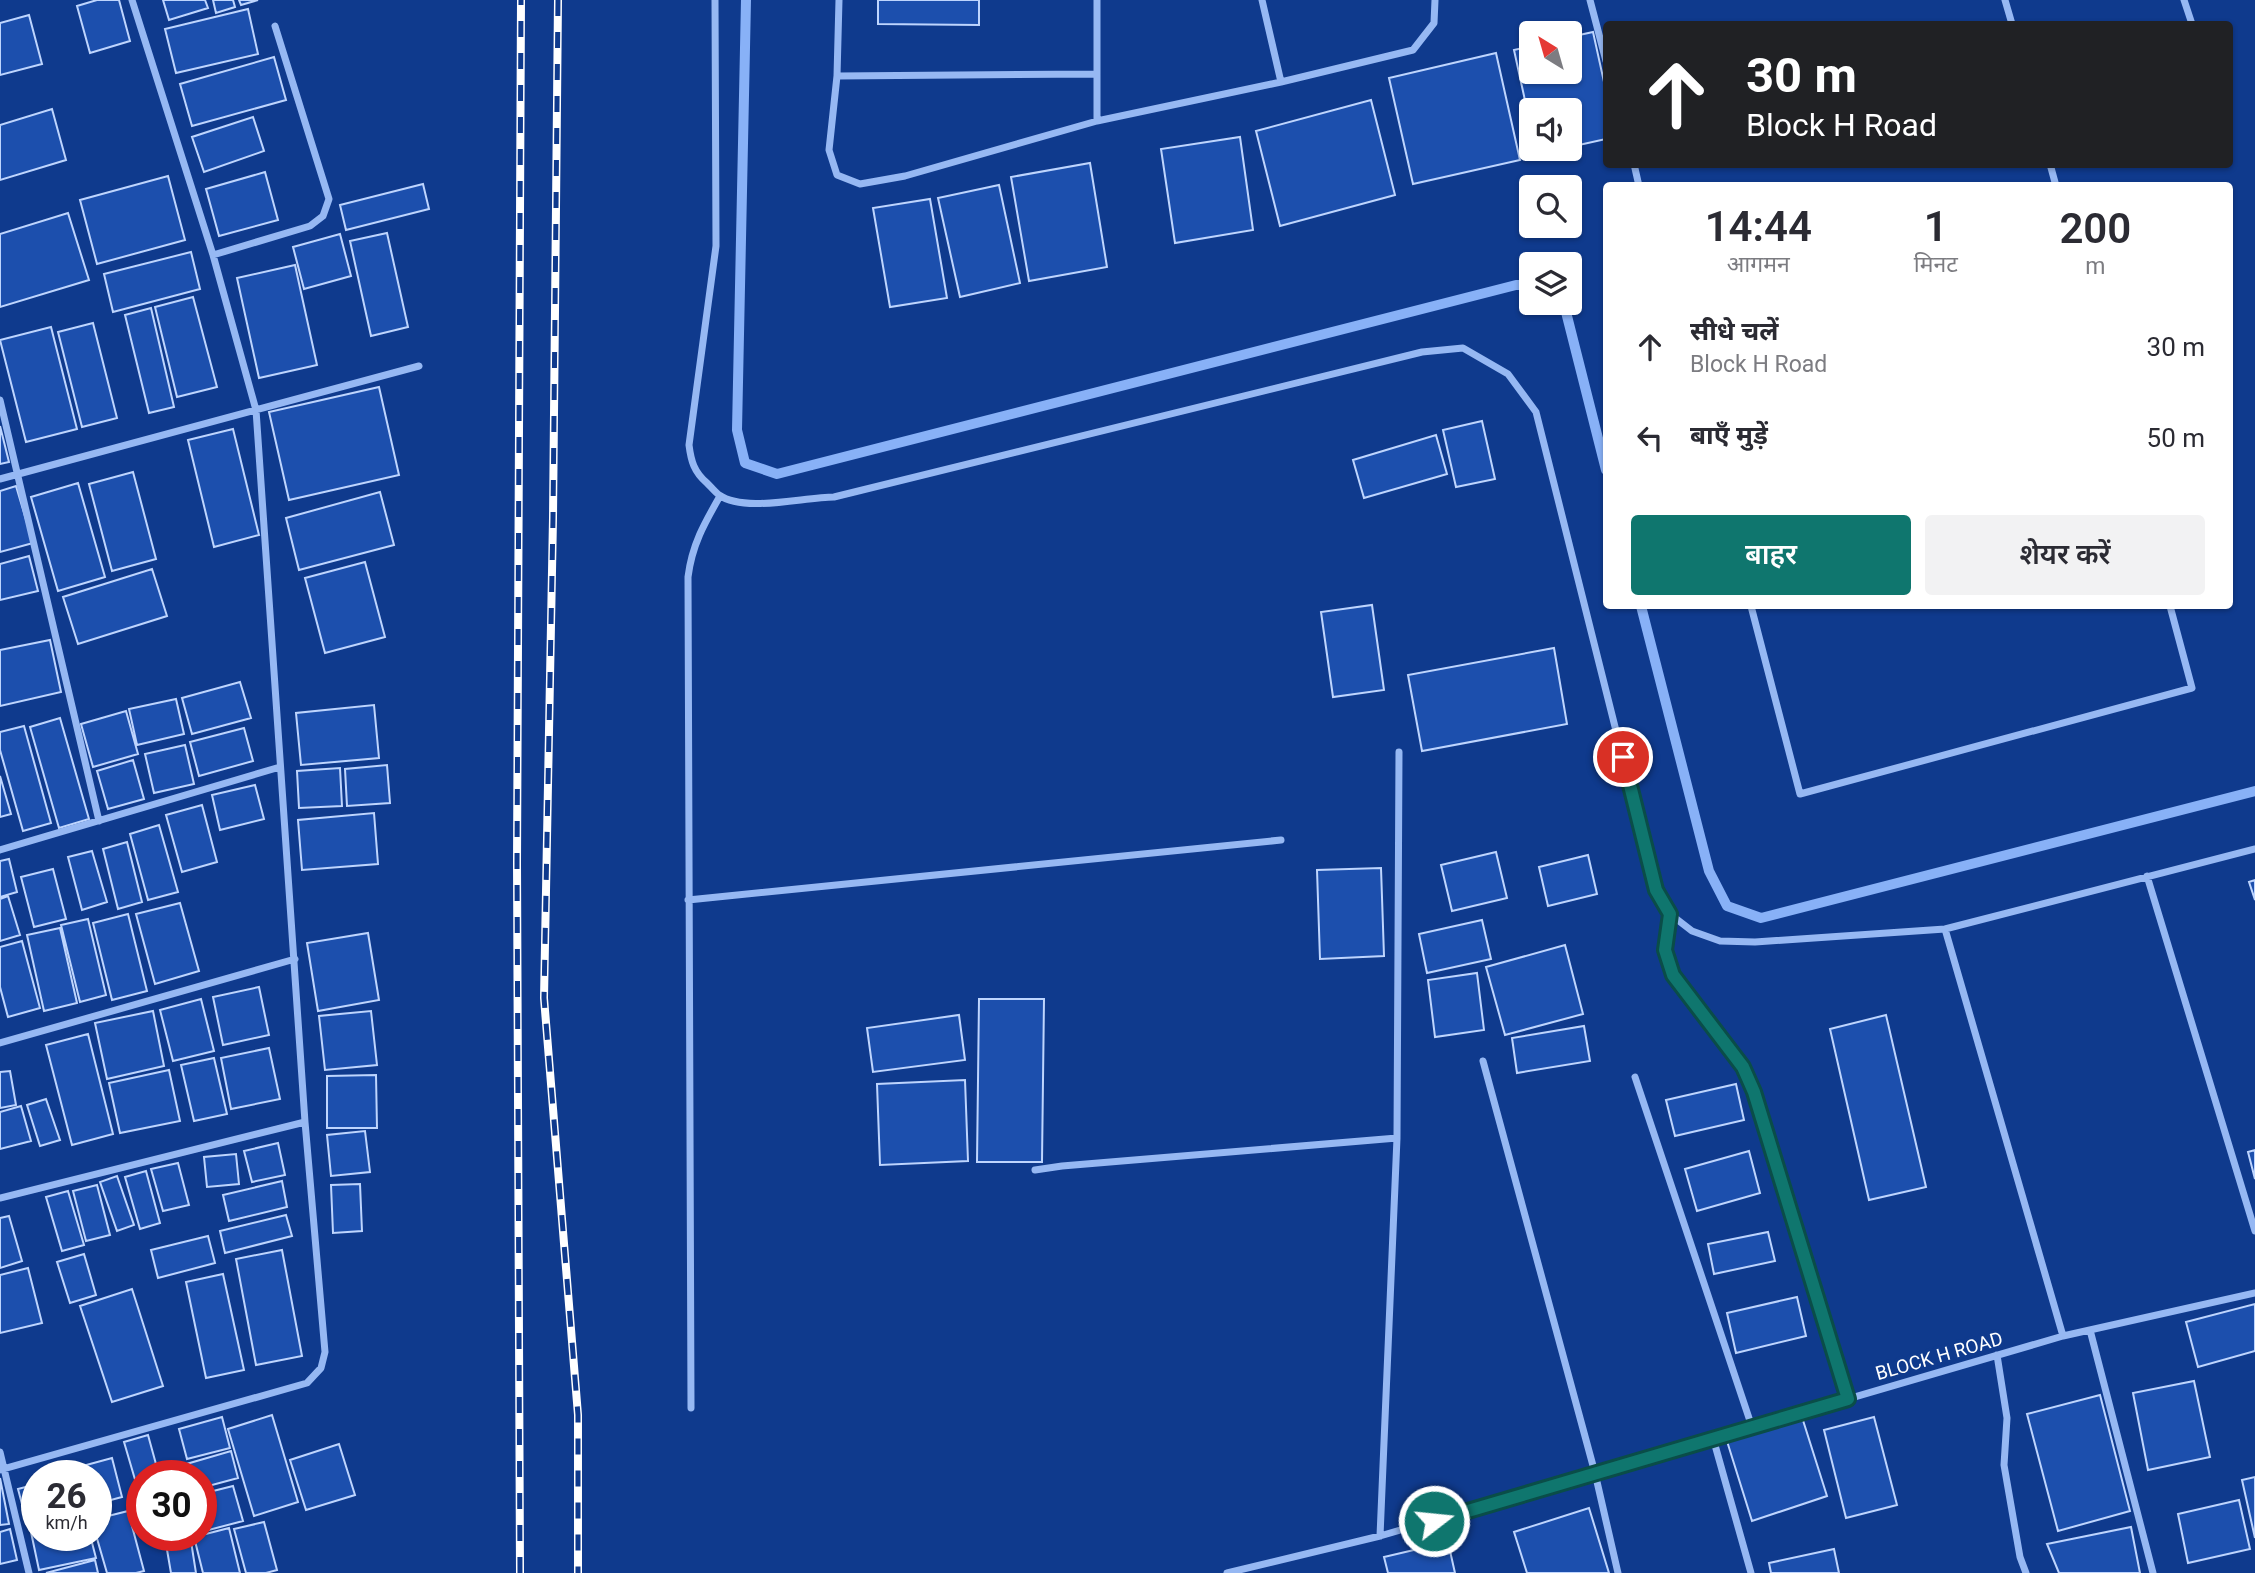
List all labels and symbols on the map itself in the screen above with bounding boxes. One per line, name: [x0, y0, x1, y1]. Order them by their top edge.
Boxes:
north arrow: [1519, 21, 1582, 84]
pin: [1593, 727, 1653, 787]
street label: BLOCK H ROAD: [1873, 1327, 2005, 1385]
speed limit sign: 30: [126, 1460, 217, 1551]
position arrow: [1397, 1484, 1471, 1558]

